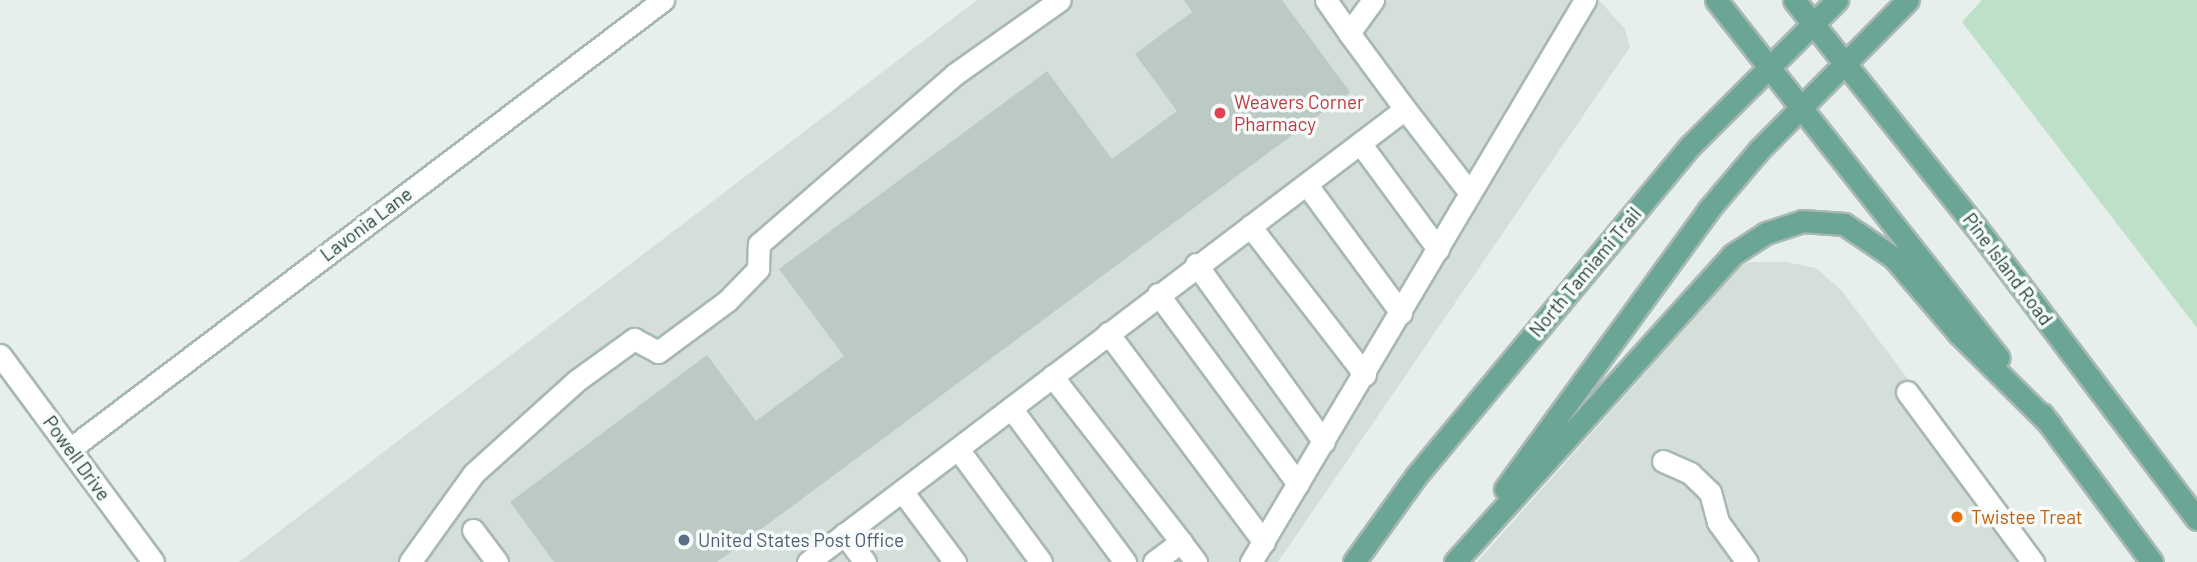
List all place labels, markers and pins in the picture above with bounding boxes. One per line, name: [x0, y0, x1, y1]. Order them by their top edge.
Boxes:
place label: Weavers Corner Pharmacy: [1234, 91, 1364, 135]
marker: Weavers Corner Pharmacy: [1212, 105, 1228, 121]
place label: Twistee Treat: [1971, 506, 2083, 528]
marker: Twistee Treat: [1949, 509, 1965, 525]
place label: United States Post Office: [698, 529, 904, 551]
marker: United States Post Office: [676, 532, 692, 548]

